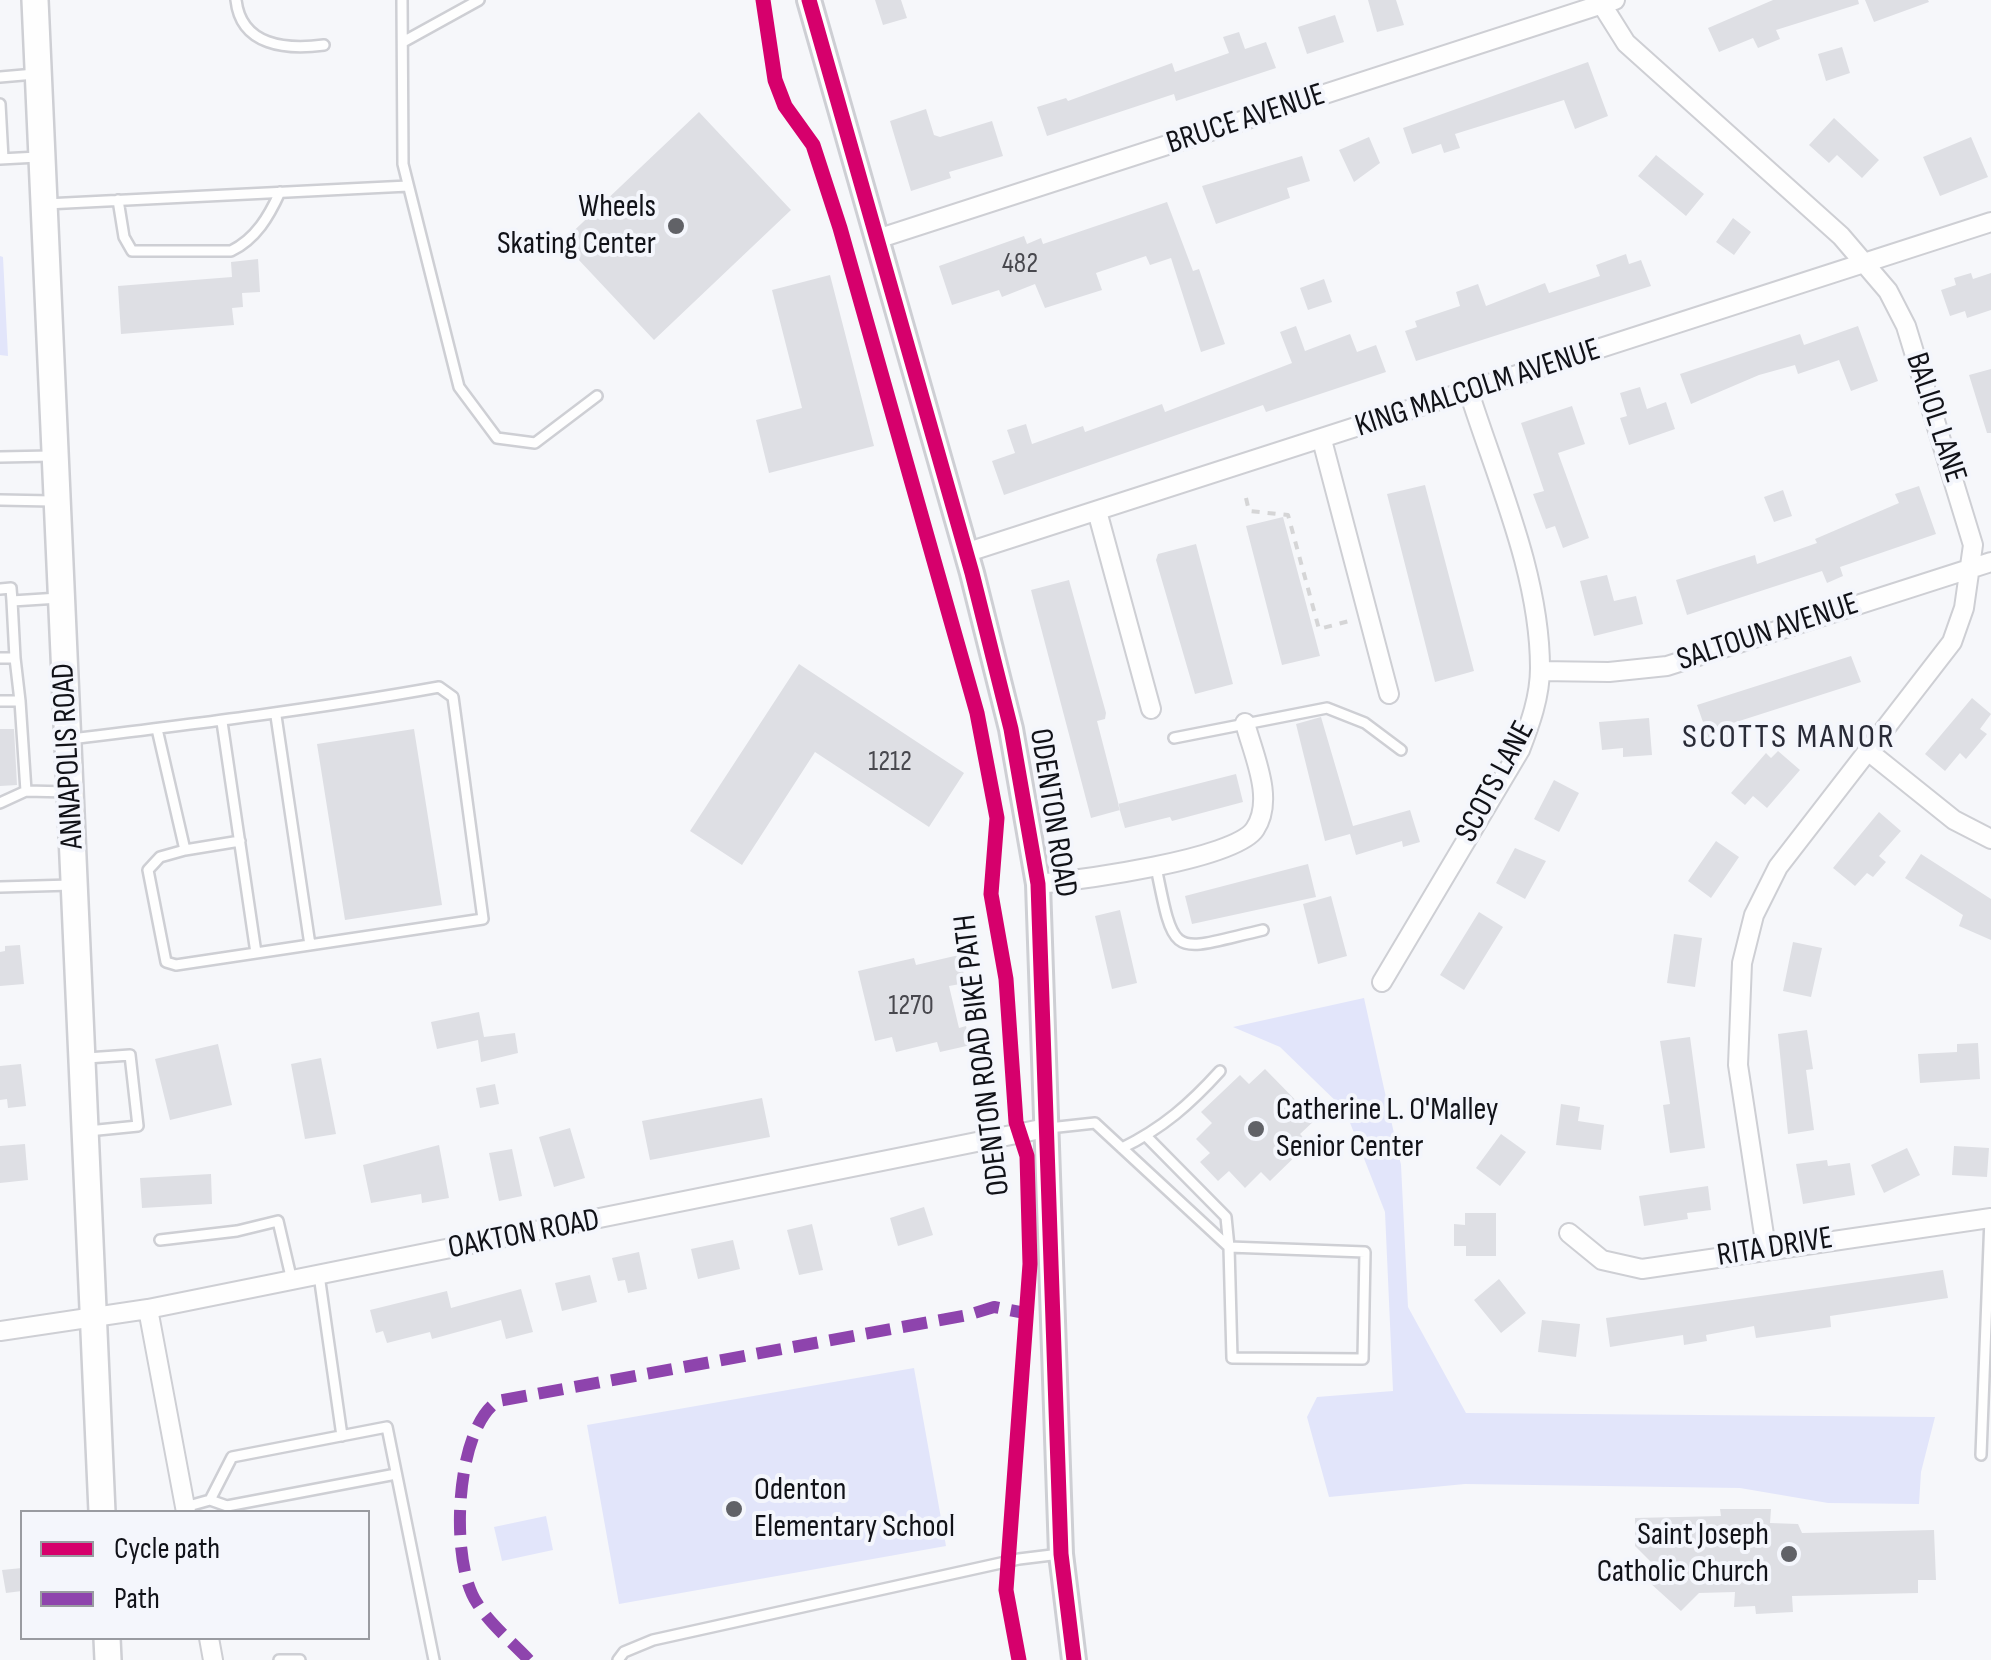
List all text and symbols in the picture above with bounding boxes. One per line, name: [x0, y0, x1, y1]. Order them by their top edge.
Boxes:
street label: BRUCE AVENUE: [1162, 76, 1330, 164]
place label: Wheels Skating Center: [497, 189, 656, 264]
marker: Wheels Skating Center: [665, 215, 687, 237]
house number: 482: [1002, 248, 1038, 282]
street label: KING MALCOLM AVENUE: [1351, 331, 1605, 447]
street label: BALIOL LANE: [1896, 348, 1974, 488]
street label: SALTOUN AVENUE: [1673, 586, 1863, 680]
street label: ANNAPOLIS ROAD: [45, 662, 93, 850]
street label: SCOTS LANE: [1448, 715, 1544, 849]
district label: SCOTTS MANOR: [1682, 717, 1896, 759]
street label: ODENTON ROAD: [1020, 726, 1084, 900]
house number: 1212: [868, 746, 912, 780]
street label: ODENTON ROAD BIKE PATH: [947, 912, 1019, 1198]
house number: 1270: [888, 990, 934, 1024]
place label: Catherine L. O'Malley Senior Center: [1276, 1092, 1498, 1167]
marker: Catherine L. O'Malley Senior Center: [1245, 1118, 1267, 1140]
street label: OAKTON ROAD: [445, 1202, 603, 1268]
street label: RITA DRIVE: [1715, 1220, 1835, 1276]
place label: Odenton Elementary School: [754, 1472, 955, 1547]
marker: Odenton Elementary School: [723, 1498, 745, 1520]
legend: [20, 1510, 370, 1640]
place label: Saint Joseph Catholic Church: [1597, 1517, 1769, 1592]
text: Cycle path: [114, 1531, 220, 1567]
marker: Saint Joseph Catholic Church: [1778, 1543, 1800, 1565]
text: Path: [114, 1581, 160, 1617]

